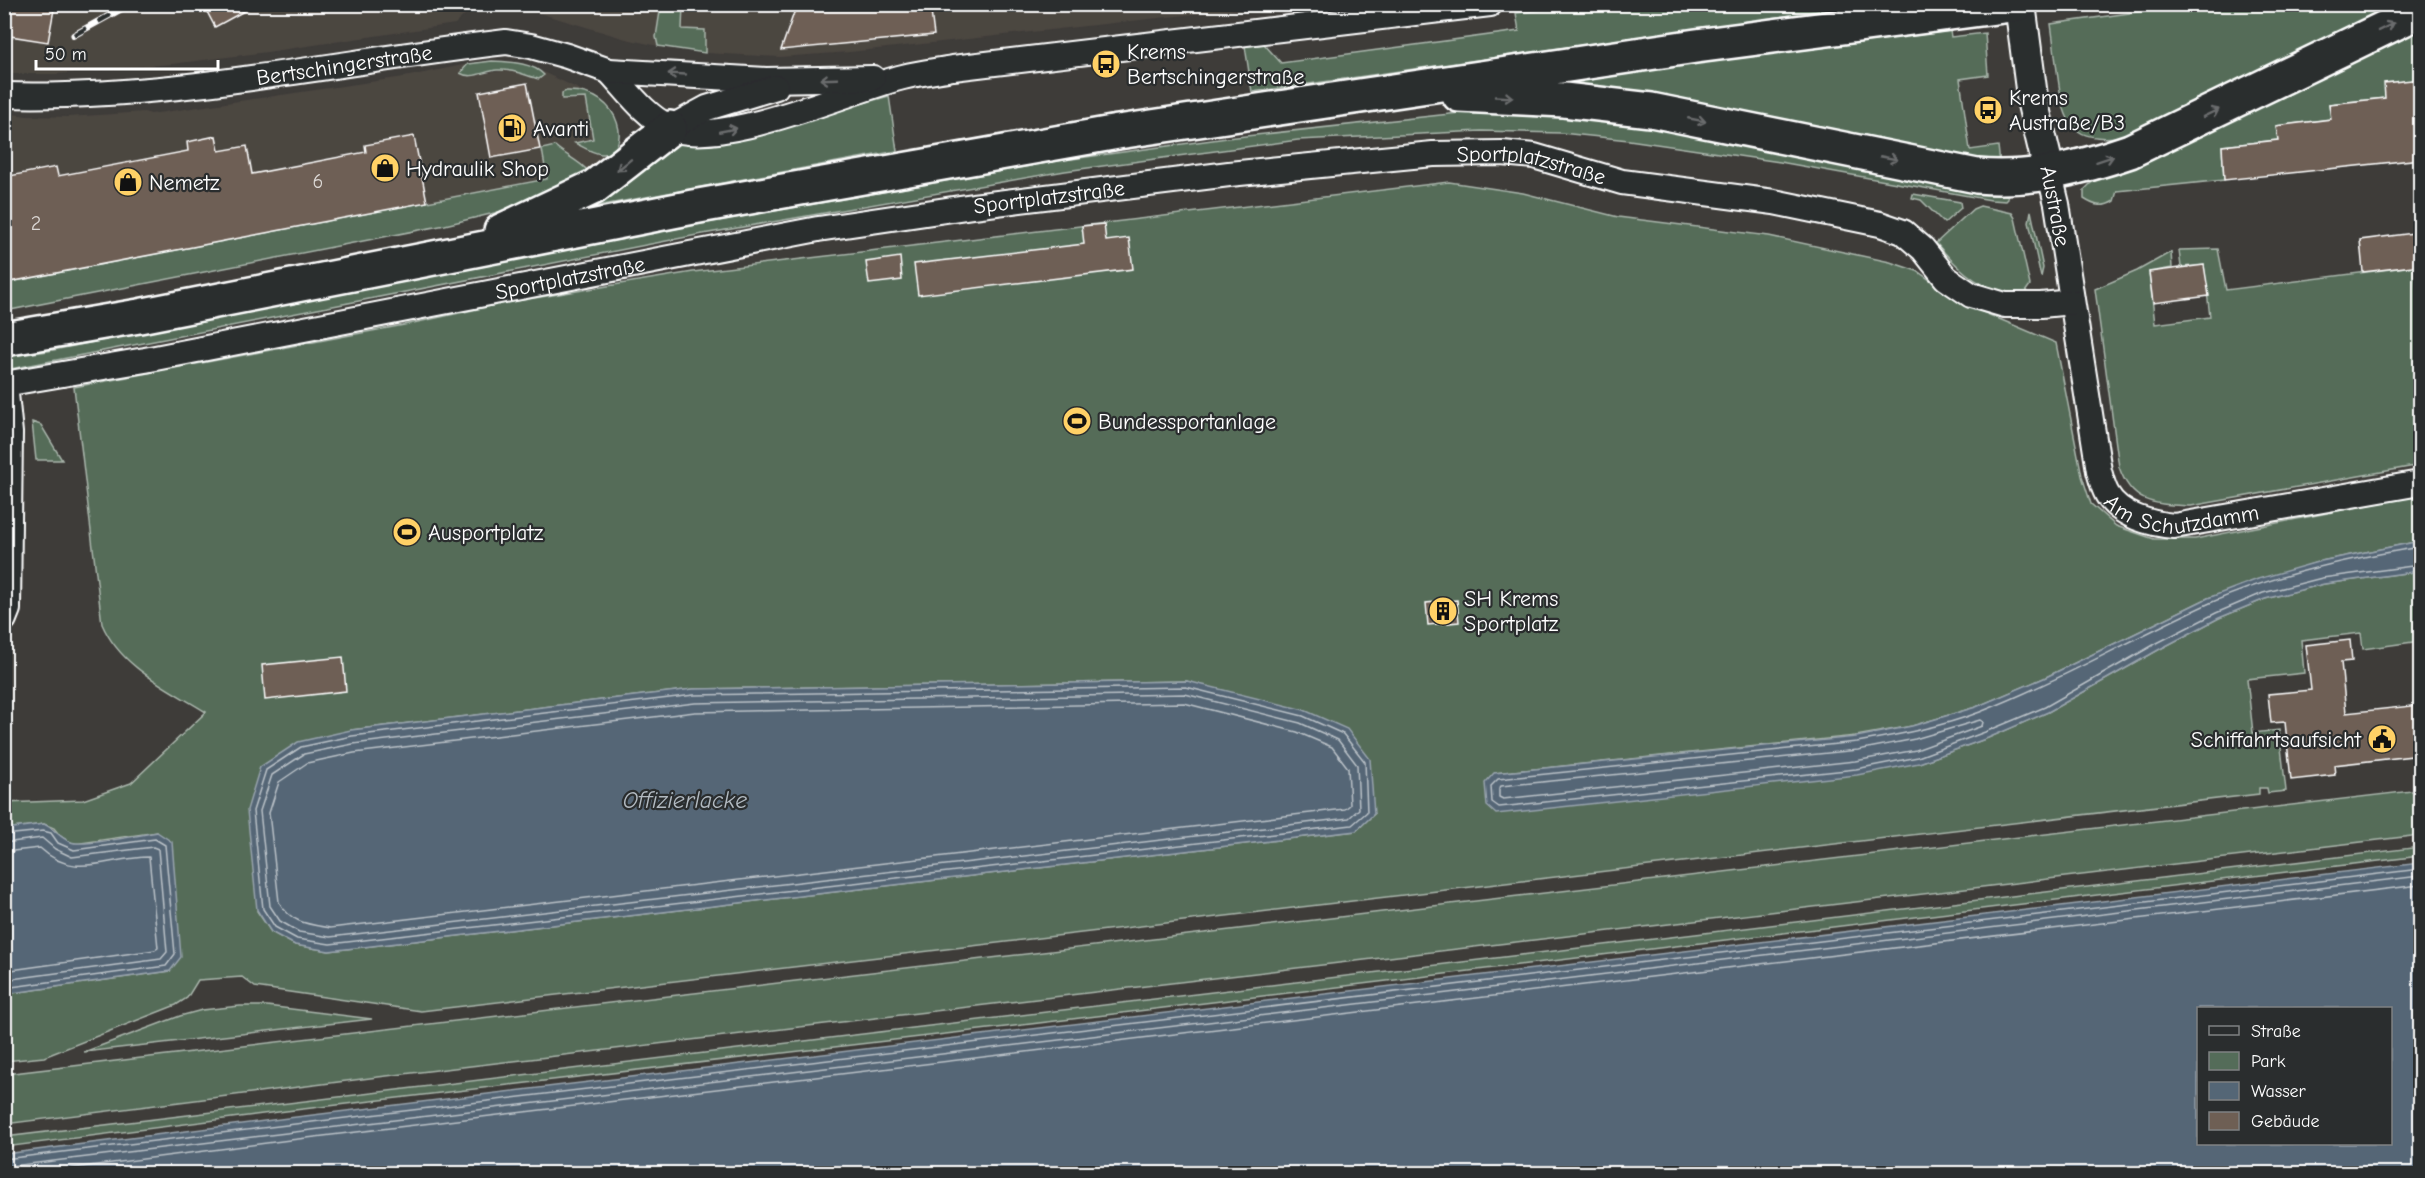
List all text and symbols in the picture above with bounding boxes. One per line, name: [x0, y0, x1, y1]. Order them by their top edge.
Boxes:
one-way arrow: [2376, 21, 2394, 32]
scale bar: [36, 33, 218, 71]
place label: Krems Bertschingerstraße: [1127, 39, 1304, 90]
street label: Bertschingerstraße: [255, 40, 434, 91]
text: 50 m: [45, 44, 87, 65]
bus stop icon: Krems Bertschingerstraße: [1090, 48, 1122, 80]
one-way arrow: [668, 69, 688, 80]
one-way arrow: [820, 74, 840, 85]
place label: Krems Austraße/B3: [2009, 85, 2125, 136]
one-way arrow: [1493, 92, 1513, 103]
bus stop icon: Krems Austraße/B3: [1972, 94, 2004, 126]
one-way arrow: [2201, 106, 2219, 118]
fuel station icon: Avanti: [496, 112, 528, 144]
one-way arrow: [1688, 114, 1707, 126]
place label: Avanti: [533, 116, 589, 142]
one-way arrow: [718, 124, 737, 135]
street label: Sportplatzstraße: [1456, 141, 1609, 191]
shop icon: Hydraulik Shop: [369, 152, 401, 184]
one-way arrow: [1878, 153, 1898, 164]
one-way arrow: [2095, 153, 2114, 164]
place label: Hydraulik Shop: [406, 156, 549, 182]
one-way arrow: [617, 158, 633, 171]
street label: Austraße: [2034, 164, 2076, 249]
shop icon: Nemetz: [112, 166, 144, 198]
place label: Nemetz: [149, 170, 220, 196]
house number: 6: [313, 170, 323, 193]
street label: Sportplatzstraße: [972, 175, 1126, 220]
house number: 2: [31, 212, 41, 235]
street label: Sportplatzstraße: [493, 251, 647, 306]
sports icon: Bundessportanlage: [1061, 405, 1093, 437]
place label: Bundessportanlage: [1098, 409, 1276, 435]
street label: Am Schutzdamm: [2098, 489, 2261, 540]
sports icon: Ausportplatz: [391, 516, 423, 548]
place label: Ausportplatz: [428, 520, 544, 546]
place label: SH Krems Sportplatz: [1464, 586, 1559, 637]
building icon: SH Krems Sportplatz: [1427, 595, 1459, 627]
public building icon: Schiffahrtsaufsicht: [2366, 723, 2398, 755]
place label: Schiffahrtsaufsicht: [2191, 727, 2362, 753]
water label: Offizierlacke: [623, 786, 747, 814]
legend: [2197, 1007, 2392, 1145]
text: Straße: [2251, 1021, 2301, 1042]
text: Park: [2251, 1051, 2286, 1072]
text: Wasser: [2251, 1081, 2307, 1102]
text: Gebäude: [2251, 1111, 2320, 1132]

